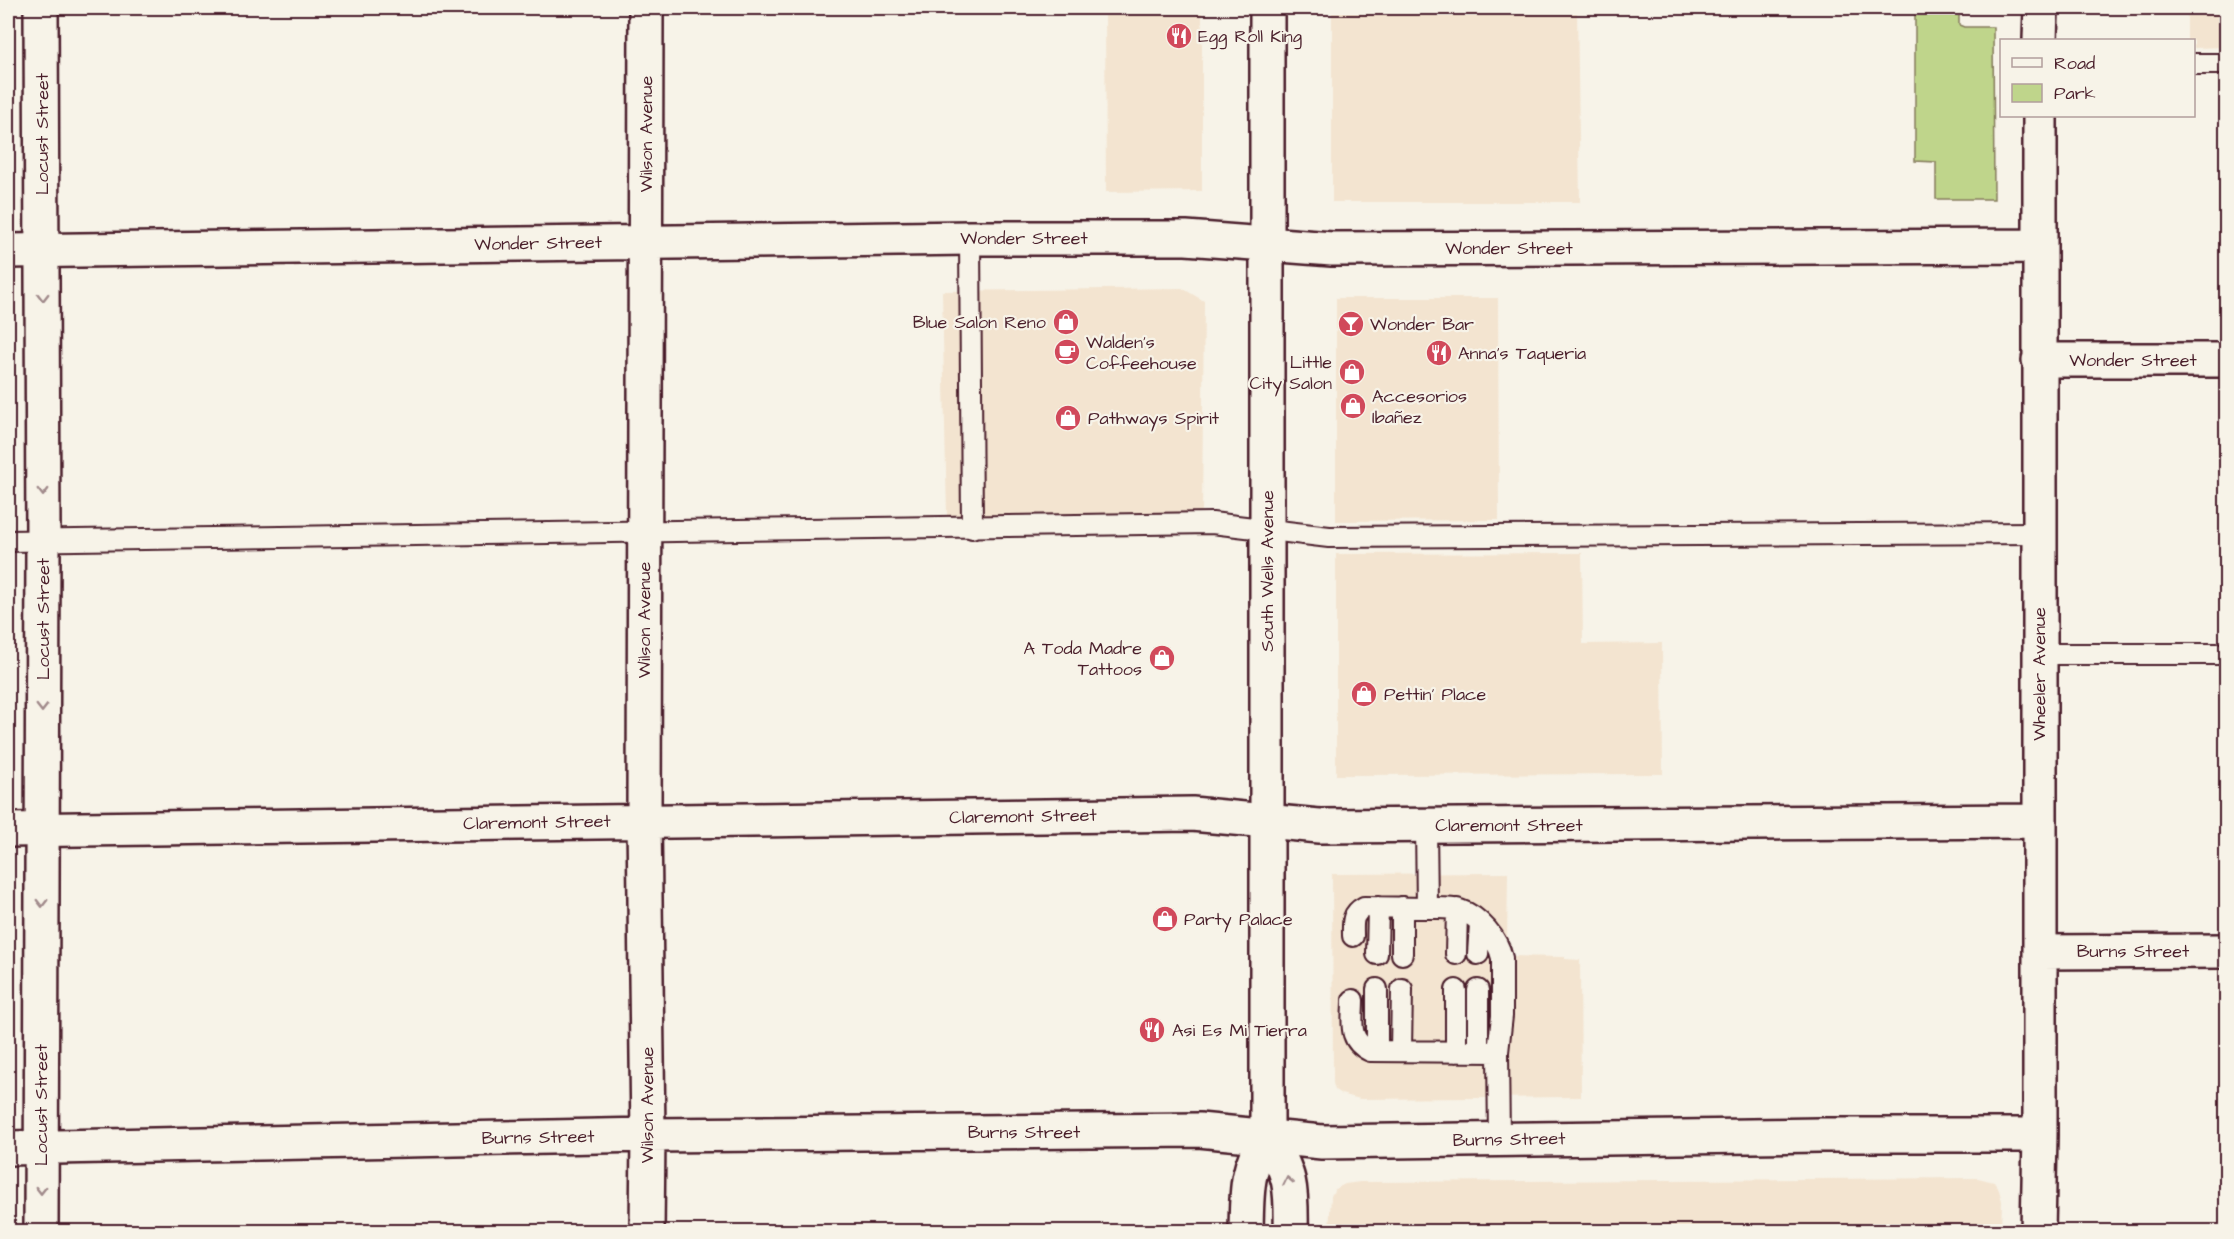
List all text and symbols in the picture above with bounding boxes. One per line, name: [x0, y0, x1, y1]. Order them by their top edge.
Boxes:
restaurant icon: Egg Roll King: [1164, 21, 1194, 51]
place label: Egg Roll King: [1198, 24, 1302, 50]
legend: [2000, 39, 2195, 117]
text: Road: [2054, 51, 2095, 76]
street label: Locust Street: [30, 72, 55, 195]
street label: Wilson Avenue: [634, 76, 659, 192]
text: Park: [2054, 81, 2096, 106]
street label: Wonder Street: [960, 226, 1089, 251]
street label: Wonder Street: [474, 230, 603, 257]
street label: Wonder Street: [1445, 236, 1574, 261]
one-way arrow: [37, 292, 49, 301]
shop icon: Blue Salon Reno: [1051, 307, 1081, 337]
bar icon: Wonder Bar: [1336, 309, 1366, 339]
place label: Blue Salon Reno: [913, 310, 1046, 335]
place label: Wonder Bar: [1370, 312, 1474, 337]
place label: Walden's Coffeehouse: [1086, 330, 1197, 376]
cafe icon: Walden's Coffeehouse: [1052, 337, 1082, 367]
restaurant icon: Anna's Taqueria: [1424, 338, 1454, 368]
place label: Anna's Taqueria: [1458, 341, 1586, 366]
street label: Wonder Street: [2069, 348, 2198, 373]
place label: Little City Salon: [1249, 350, 1332, 397]
shop icon: Little City Salon: [1337, 357, 1367, 387]
place label: Accesorios Ibañez: [1372, 384, 1467, 430]
shop icon: Accesorios Ibañez: [1338, 391, 1368, 421]
shop icon: Pathways Spirit: [1053, 403, 1083, 433]
place label: Pathways Spirit: [1088, 406, 1220, 432]
one-way arrow: [37, 487, 49, 496]
street label: South Wells Avenue: [1255, 490, 1280, 652]
street label: Locust Street: [31, 557, 56, 680]
street label: Wilson Avenue: [632, 562, 657, 678]
street label: Wheeler Avenue: [2027, 607, 2052, 741]
place label: A Toda Madre Tattoos: [1023, 636, 1142, 682]
shop icon: A Toda Madre Tattoos: [1147, 643, 1177, 673]
shop icon: Pettin' Place: [1349, 679, 1379, 709]
place label: Pettin' Place: [1384, 682, 1486, 707]
one-way arrow: [36, 703, 48, 712]
street label: Claremont Street: [949, 803, 1098, 830]
street label: Claremont Street: [463, 809, 612, 836]
street label: Claremont Street: [1435, 813, 1583, 838]
one-way arrow: [36, 898, 48, 907]
shop icon: Party Palace: [1150, 904, 1180, 934]
place label: Party Palace: [1184, 907, 1293, 933]
street label: Burns Street: [2077, 939, 2190, 964]
restaurant icon: Asi Es Mi Tierra: [1137, 1015, 1167, 1045]
place label: Asi Es Mi Tierra: [1172, 1018, 1307, 1043]
street label: Locust Street: [29, 1043, 54, 1166]
street label: Wilson Avenue: [635, 1047, 660, 1163]
street label: Burns Street: [968, 1120, 1081, 1145]
street label: Burns Street: [481, 1124, 595, 1151]
street label: Burns Street: [1452, 1126, 1566, 1153]
one-way arrow: [1282, 1176, 1295, 1186]
one-way arrow: [35, 1185, 47, 1194]

